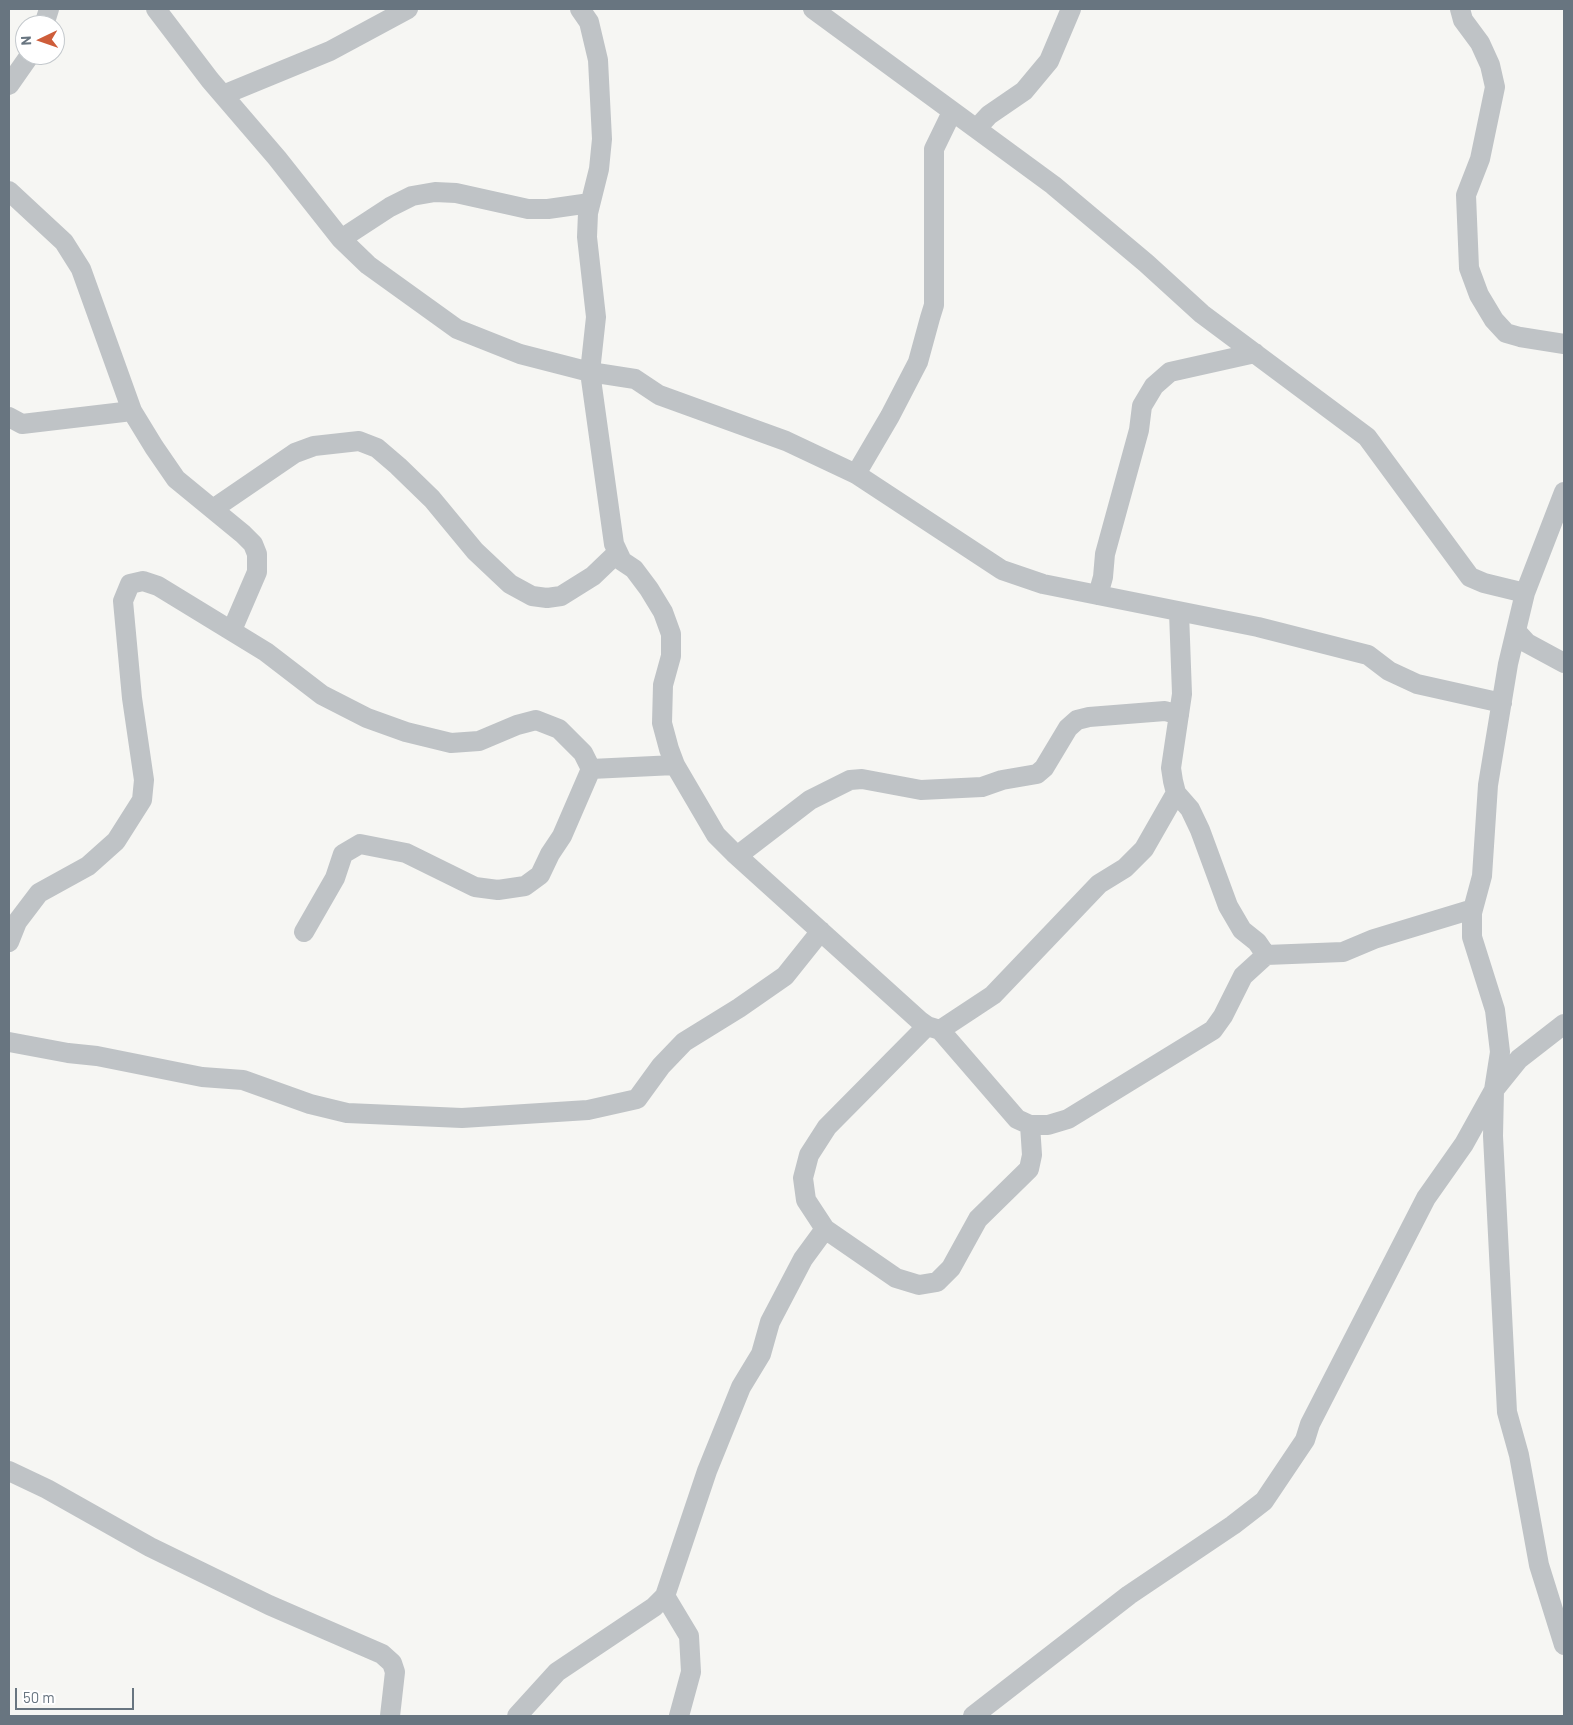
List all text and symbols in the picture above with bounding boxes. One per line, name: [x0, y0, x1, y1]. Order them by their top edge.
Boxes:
north arrow: [15, 15, 65, 65]
text: N: [17, 36, 34, 46]
scale bar: [18, 1678, 136, 1710]
text: 50 m: [23, 1688, 55, 1706]

